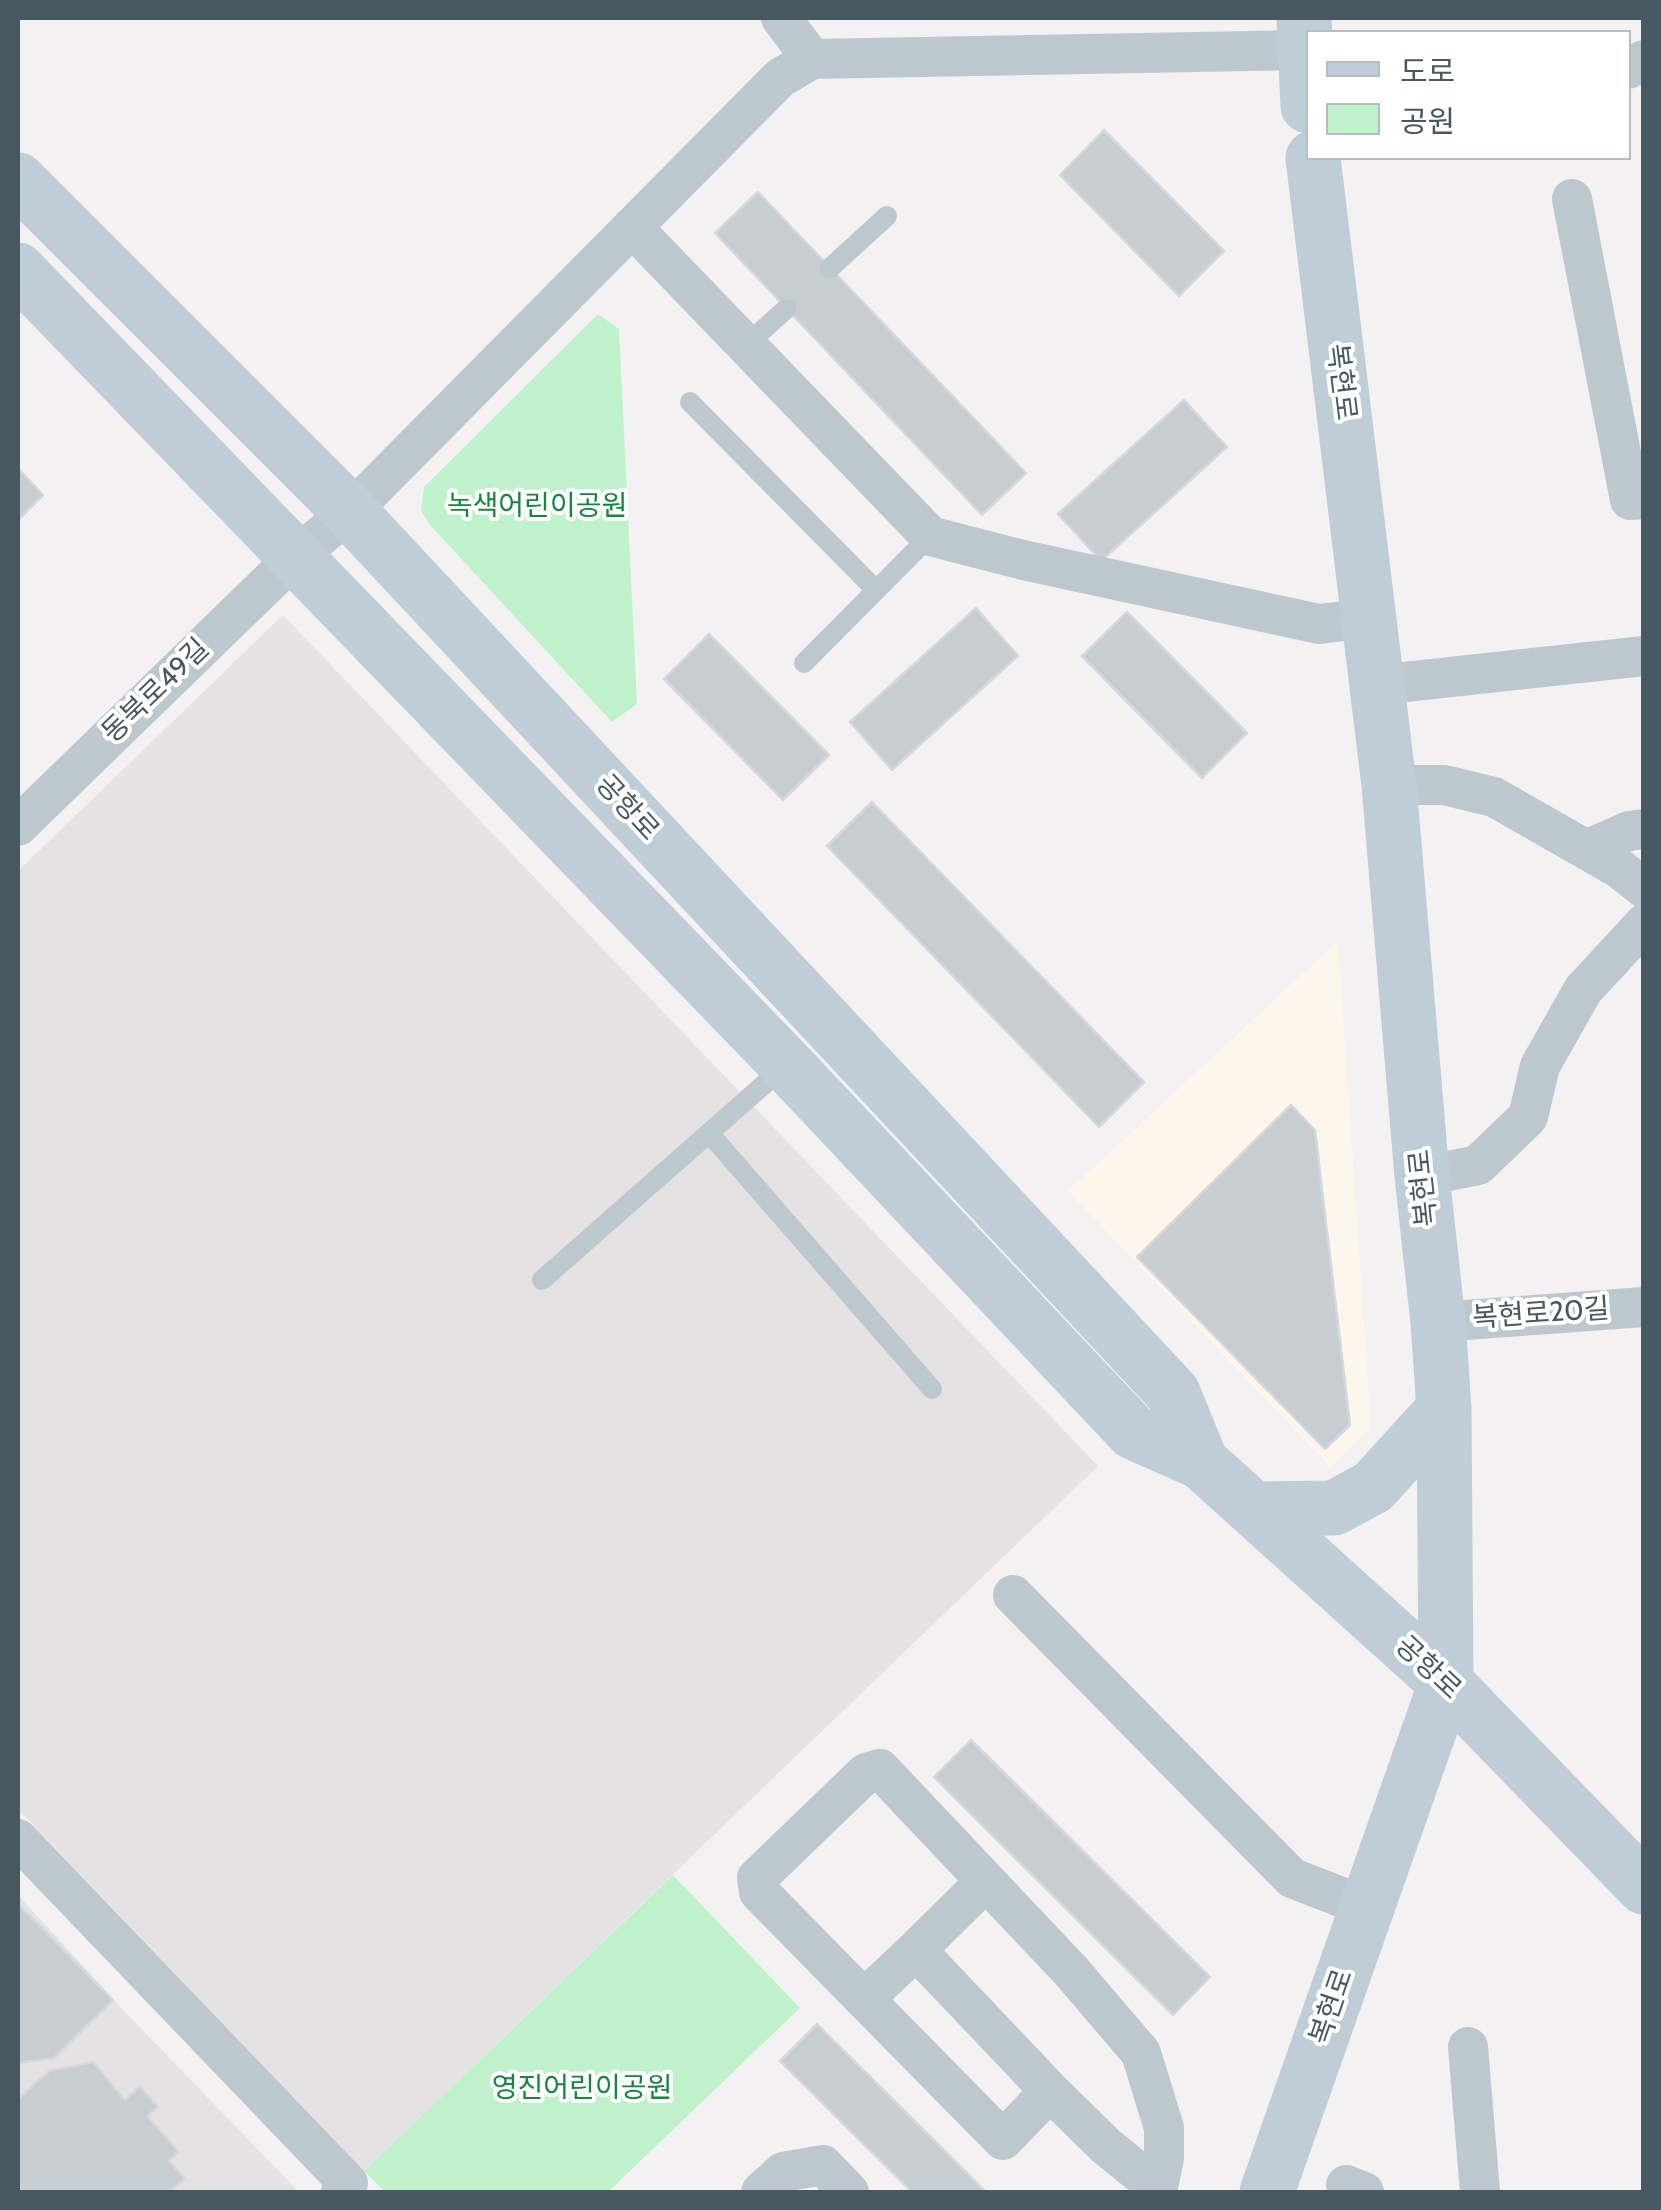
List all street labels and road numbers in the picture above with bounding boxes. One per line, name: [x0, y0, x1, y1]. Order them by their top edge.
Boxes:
street label: 복현로: [1320, 342, 1362, 422]
street label: 동북로49길: [96, 632, 216, 750]
street label: 공항로: [588, 768, 666, 848]
street label: 복현로: [1403, 1148, 1445, 1228]
street label: 복현로20길: [1471, 1292, 1611, 1336]
street label: 공항로: [1388, 1629, 1468, 1707]
street label: 복현로: [1304, 1965, 1360, 2049]

